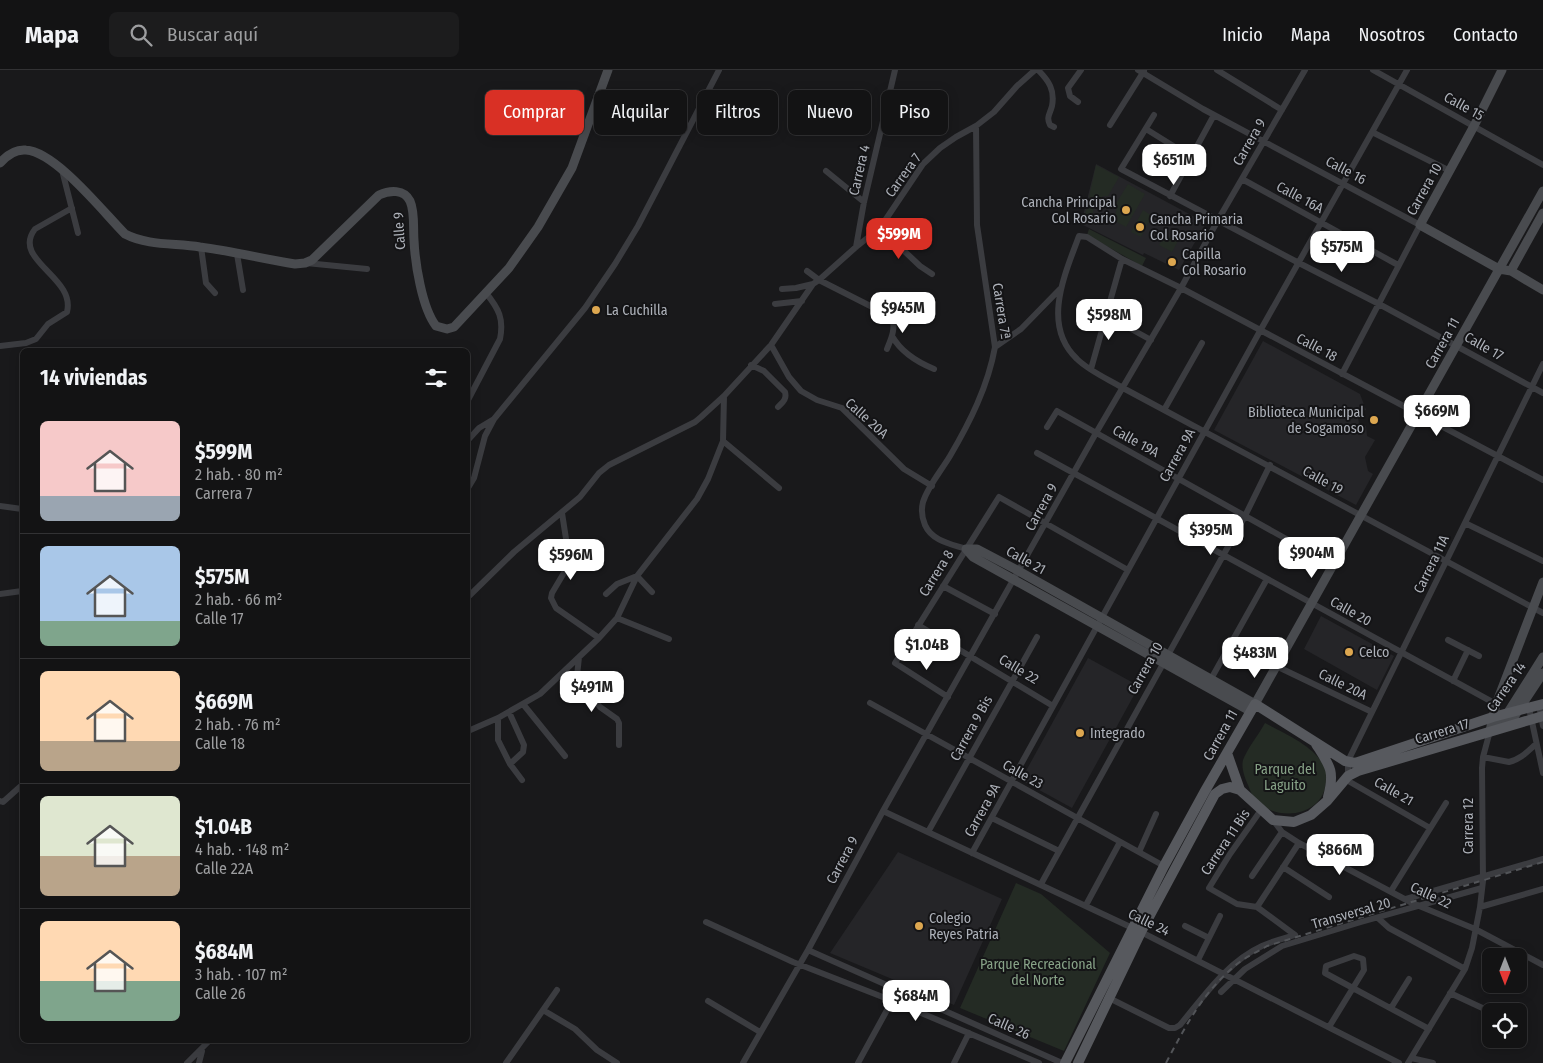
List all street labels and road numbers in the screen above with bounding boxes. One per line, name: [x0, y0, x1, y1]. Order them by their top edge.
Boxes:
street label: Calle 15: [1441, 89, 1487, 124]
street label: Carrera 9: [1229, 116, 1270, 169]
street label: Carrera 4: [845, 143, 874, 197]
street label: Carrera 7: [882, 150, 925, 201]
street label: Calle 16: [1323, 153, 1369, 188]
street label: Carrera 10: [1403, 160, 1446, 219]
street label: Calle 16A: [1273, 178, 1327, 217]
street label: Calle 9: [390, 211, 409, 251]
street label: Carrera 7ª: [989, 282, 1014, 340]
street label: Carrera 11: [1422, 315, 1463, 372]
street label: Calle 17: [1461, 328, 1507, 365]
street label: Calle 18: [1293, 330, 1340, 365]
street label: Calle 20A: [842, 395, 892, 443]
street label: Calle 19A: [1109, 422, 1163, 461]
street label: Carrera 9A: [1156, 425, 1199, 485]
street label: Calle 19: [1300, 462, 1346, 499]
street label: Carrera 9: [1022, 480, 1061, 534]
street label: Carrera 11A: [1410, 532, 1453, 596]
street label: Calle 21: [1003, 543, 1048, 578]
street label: Carrera 8: [916, 547, 957, 600]
street label: Calle 20: [1327, 593, 1374, 630]
street label: Carrera 10: [1124, 639, 1167, 698]
street label: Calle 22: [996, 651, 1042, 688]
street label: Carrera 14: [1483, 659, 1530, 715]
street label: Calle 20A: [1316, 665, 1370, 704]
street label: Carrera 9 Bis: [947, 693, 996, 764]
street label: Carrera 11: [1200, 707, 1241, 764]
street label: Carrera 17: [1413, 715, 1472, 748]
street label: Calle 23: [1000, 756, 1046, 792]
street label: Calle 21: [1371, 773, 1416, 809]
street label: Carrera 9A: [961, 780, 1004, 840]
street label: Carrera 12: [1460, 798, 1477, 854]
street label: Carrera 11 Bis: [1197, 806, 1254, 879]
street label: Carrera 9: [823, 833, 862, 887]
street label: Calle 22: [1407, 879, 1454, 912]
street label: Transversal 20: [1310, 894, 1393, 933]
street label: Calle 24: [1125, 905, 1172, 940]
street label: Calle 26: [985, 1010, 1033, 1043]

